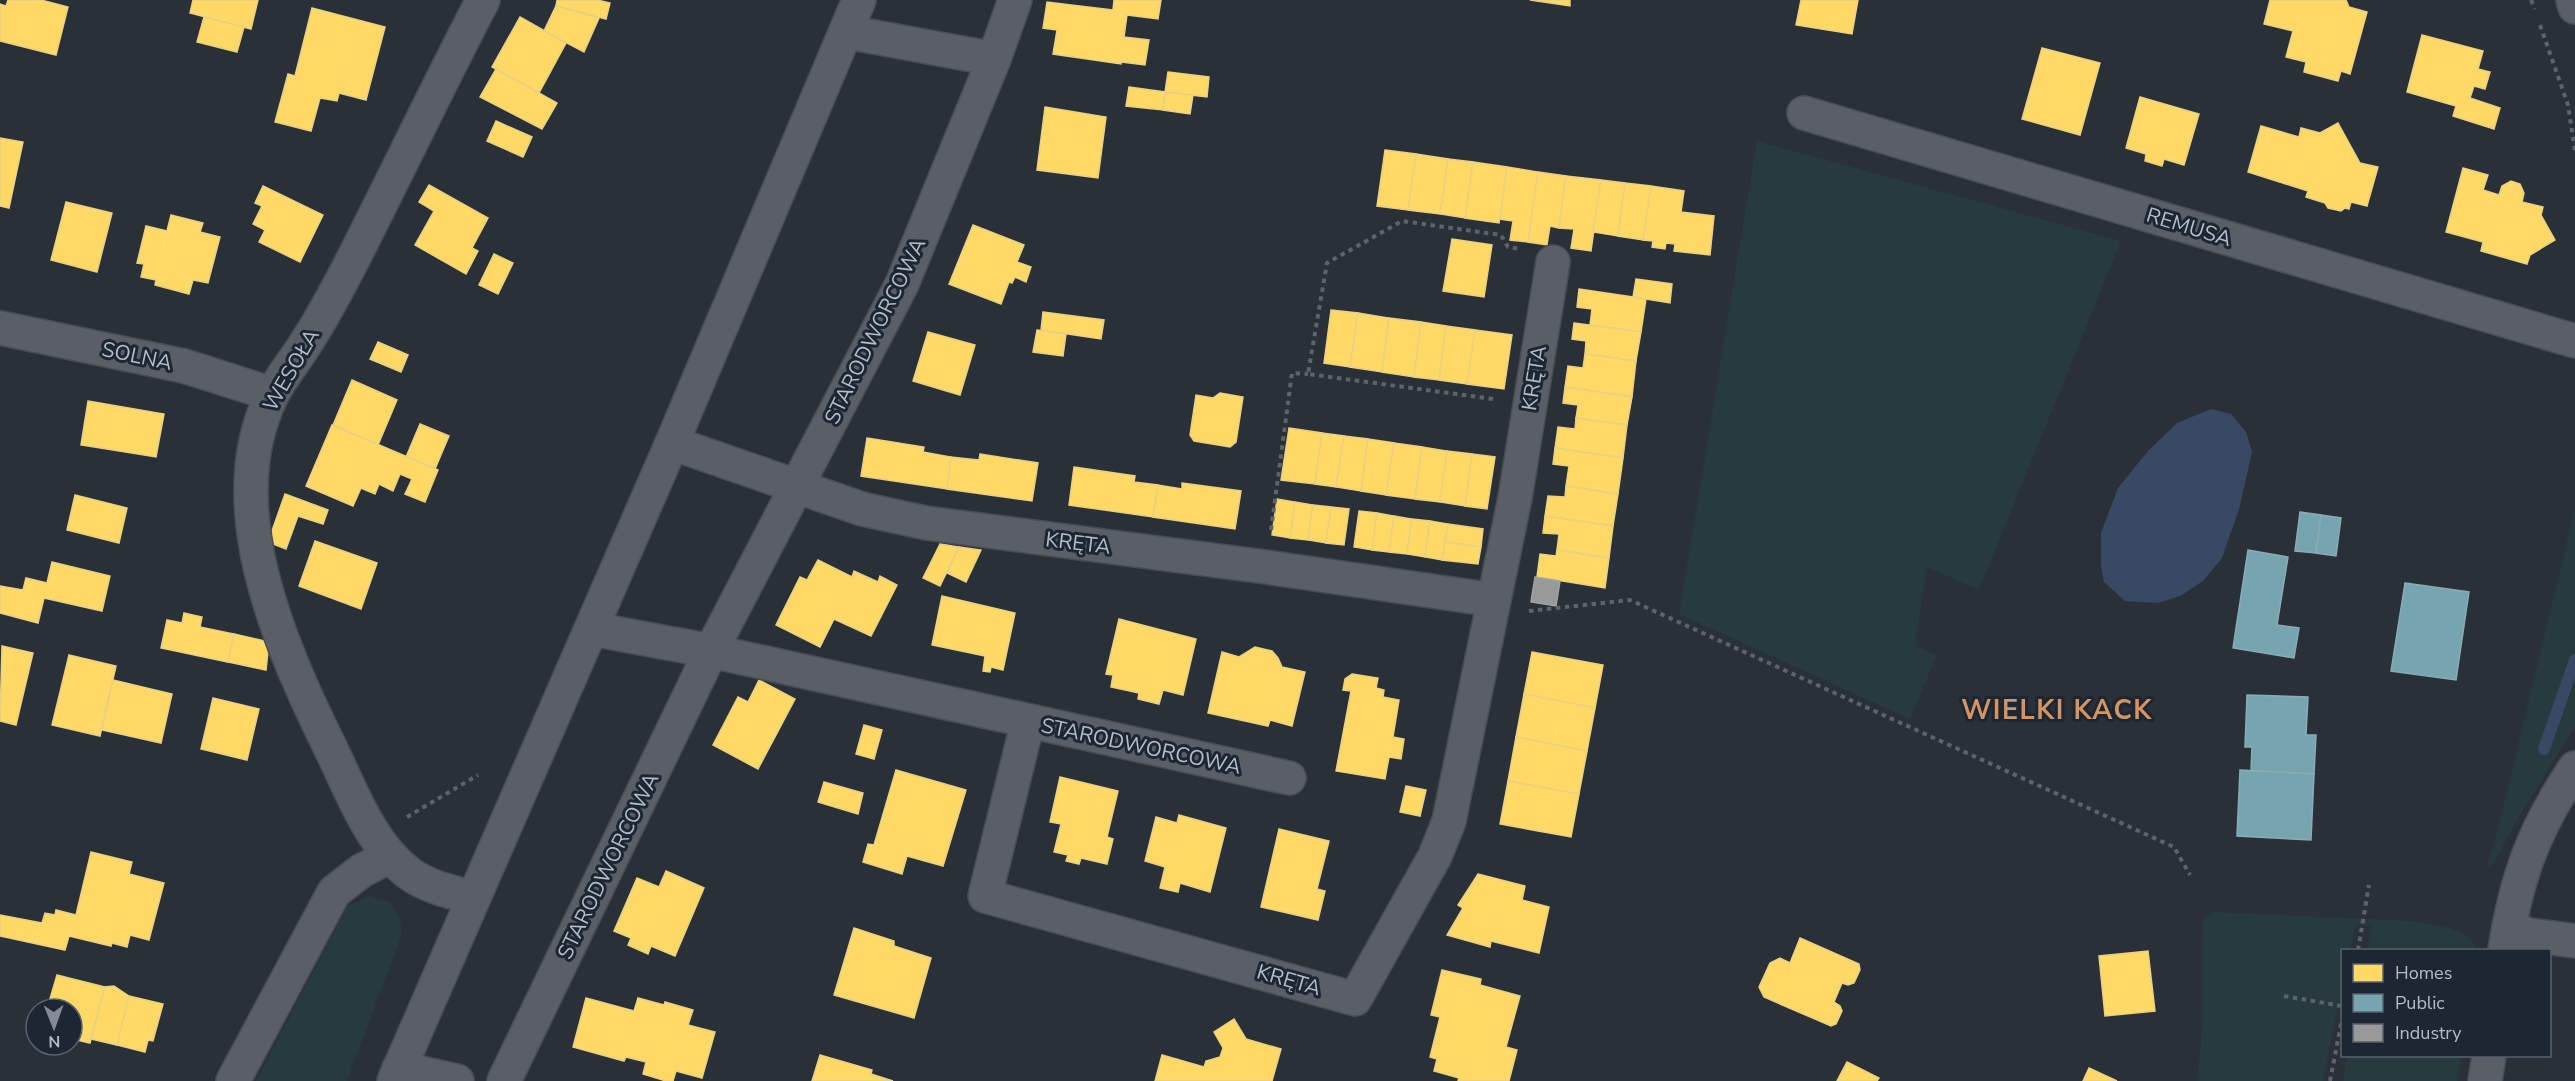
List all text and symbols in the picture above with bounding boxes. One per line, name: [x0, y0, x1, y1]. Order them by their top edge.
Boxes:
street label: REMUSA: [2143, 201, 2235, 253]
street label: STARODWORCOWA: [818, 233, 932, 429]
street label: WESOŁA: [256, 324, 326, 416]
street label: SOLNA: [99, 335, 175, 377]
street label: KRĘTA: [1515, 343, 1553, 413]
street label: KRĘTA: [1044, 525, 1112, 561]
district label: WIELKI KACK: [1961, 692, 2153, 729]
street label: STARODWORCOWA: [1038, 711, 1244, 781]
street label: STARODWORCOWA: [551, 768, 665, 964]
legend: [2341, 949, 2551, 1057]
street label: KRĘTA: [1254, 958, 1324, 1002]
text: Homes: [2395, 961, 2452, 985]
text: Public: [2395, 991, 2445, 1015]
north arrow: [24, 997, 84, 1057]
text: Industry: [2395, 1021, 2462, 1045]
text: N: [48, 1030, 60, 1052]

